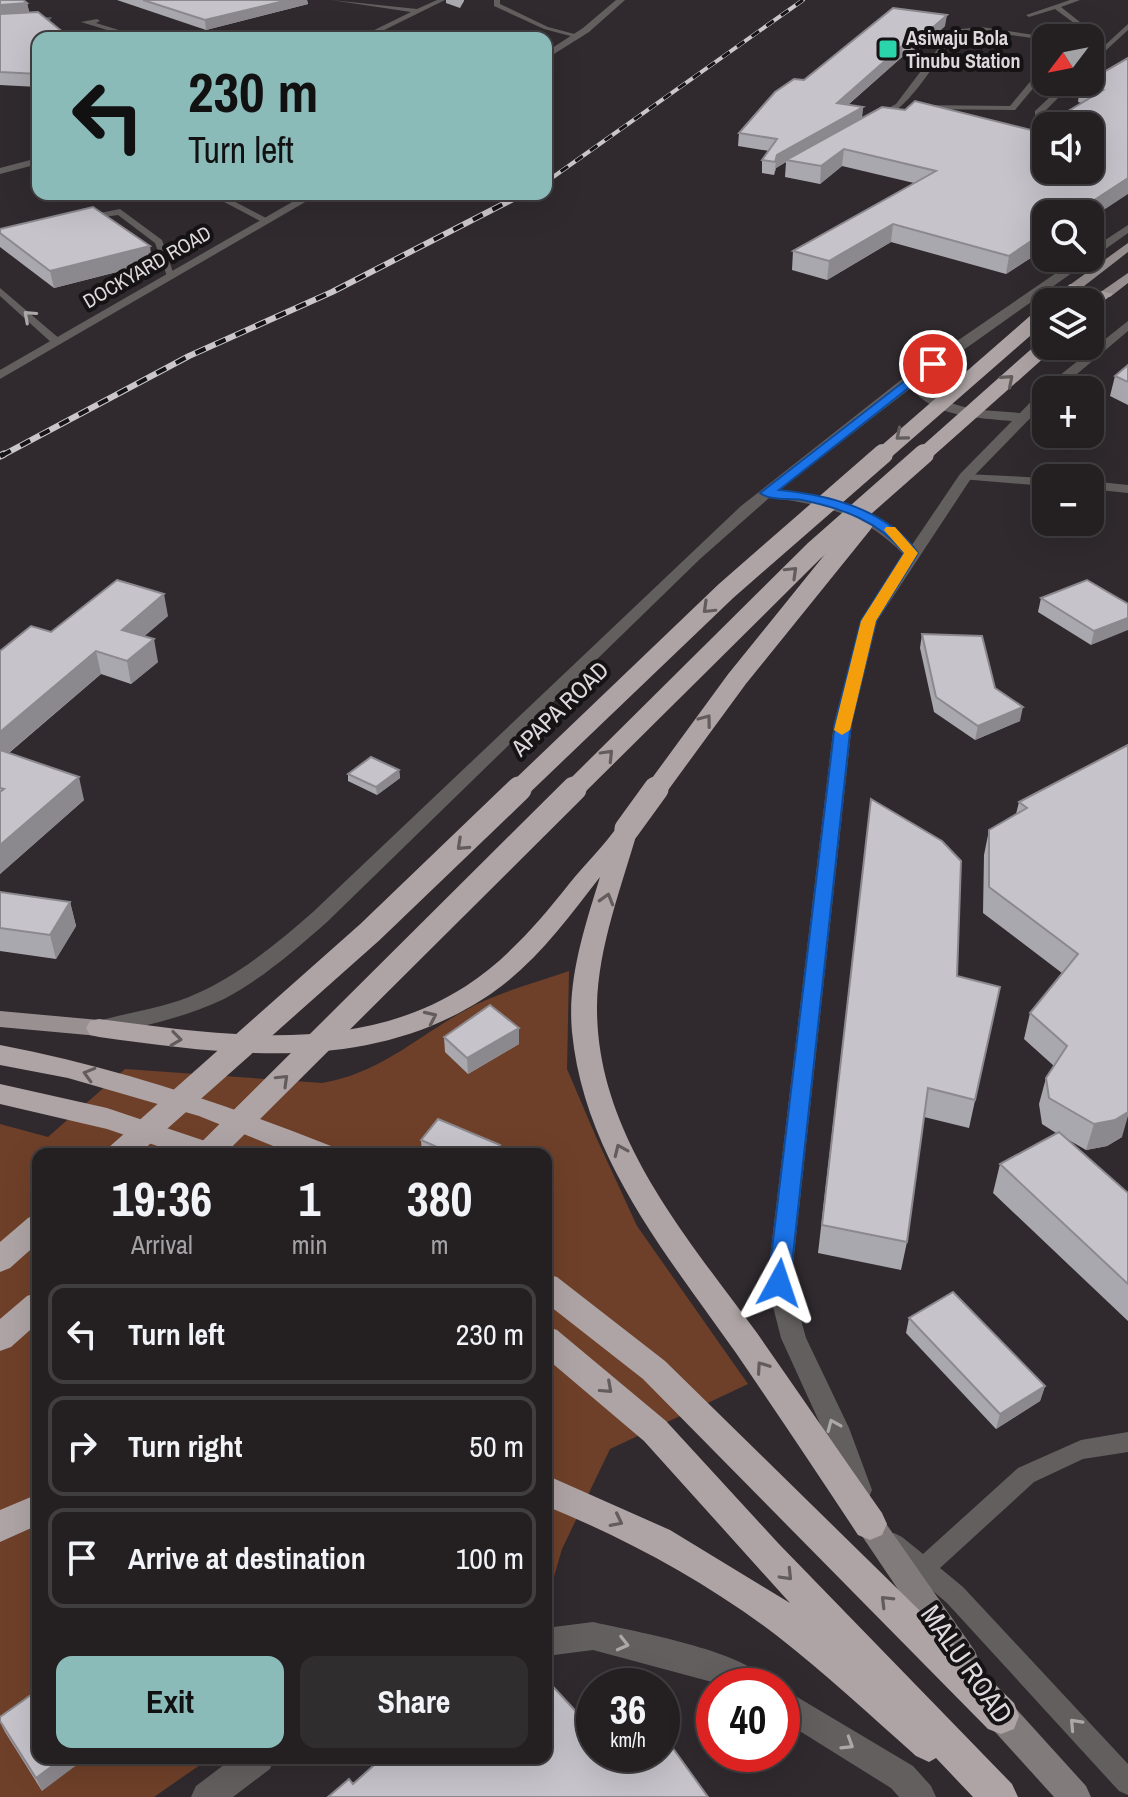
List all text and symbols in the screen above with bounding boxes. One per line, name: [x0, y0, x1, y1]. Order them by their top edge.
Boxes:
place label: Asiwaju Bola Tinubu Station: [906, 24, 1021, 74]
north arrow: [1032, 24, 1104, 96]
map controls: [1032, 24, 1104, 536]
marker: Asiwaju Bola Tinubu Station: [877, 38, 899, 60]
text: 230 m: [188, 54, 318, 129]
icon: left: [56, 64, 160, 168]
button: sound: [1032, 112, 1104, 184]
text: Turn left: [188, 126, 294, 174]
button: search: [1032, 200, 1104, 272]
street label: DOCKYARD ROAD: [78, 219, 216, 314]
button: layers: [1032, 288, 1104, 360]
one-way arrow: [24, 311, 38, 325]
pin: [899, 330, 967, 398]
icon: arrive: [911, 342, 955, 386]
one-way arrow: [998, 375, 1013, 389]
button: +: [1032, 376, 1104, 448]
one-way arrow: [896, 425, 911, 440]
button: −: [1032, 464, 1104, 536]
one-way arrow: [783, 567, 797, 581]
one-way arrow: [703, 599, 717, 613]
street label: APAPA ROAD: [503, 654, 615, 764]
one-way arrow: [696, 715, 710, 729]
one-way arrow: [598, 750, 613, 764]
one-way arrow: [457, 836, 471, 851]
one-way arrow: [598, 892, 615, 906]
one-way arrow: [423, 1011, 437, 1027]
one-way arrow: [169, 1030, 183, 1047]
one-way arrow: [82, 1067, 96, 1083]
one-way arrow: [274, 1075, 288, 1089]
one-way arrow: [613, 1144, 629, 1159]
text: 19:36: [112, 1166, 212, 1231]
text: 1: [299, 1166, 320, 1231]
text: 380: [407, 1166, 472, 1231]
text: Arrival: [131, 1227, 193, 1262]
text: min: [292, 1227, 327, 1262]
text: m: [431, 1227, 449, 1262]
position arrow: [737, 1241, 821, 1325]
icon: left: [60, 1312, 104, 1356]
text: Turn left: [128, 1314, 225, 1354]
text: 230 m: [456, 1314, 524, 1354]
one-way arrow: [757, 1362, 772, 1376]
one-way arrow: [597, 1378, 612, 1393]
one-way arrow: [826, 1418, 842, 1433]
icon: right: [60, 1424, 104, 1468]
text: Turn right: [128, 1426, 242, 1466]
text: 50 m: [469, 1426, 524, 1466]
one-way arrow: [609, 1512, 624, 1527]
icon: arrive: [60, 1536, 104, 1580]
text: Arrive at destination: [128, 1538, 366, 1578]
text: 100 m: [456, 1538, 524, 1578]
one-way arrow: [777, 1566, 792, 1580]
one-way arrow: [881, 1596, 895, 1610]
street label: MALU ROAD: [912, 1597, 1022, 1731]
one-way arrow: [615, 1634, 629, 1651]
button: Exit: [56, 1656, 284, 1748]
button: Share: [300, 1656, 528, 1748]
speed limit sign: 40: [696, 1668, 800, 1772]
text: 36: [610, 1683, 646, 1736]
one-way arrow: [1071, 1719, 1085, 1734]
text: km/h: [610, 1726, 646, 1753]
one-way arrow: [839, 1734, 854, 1749]

